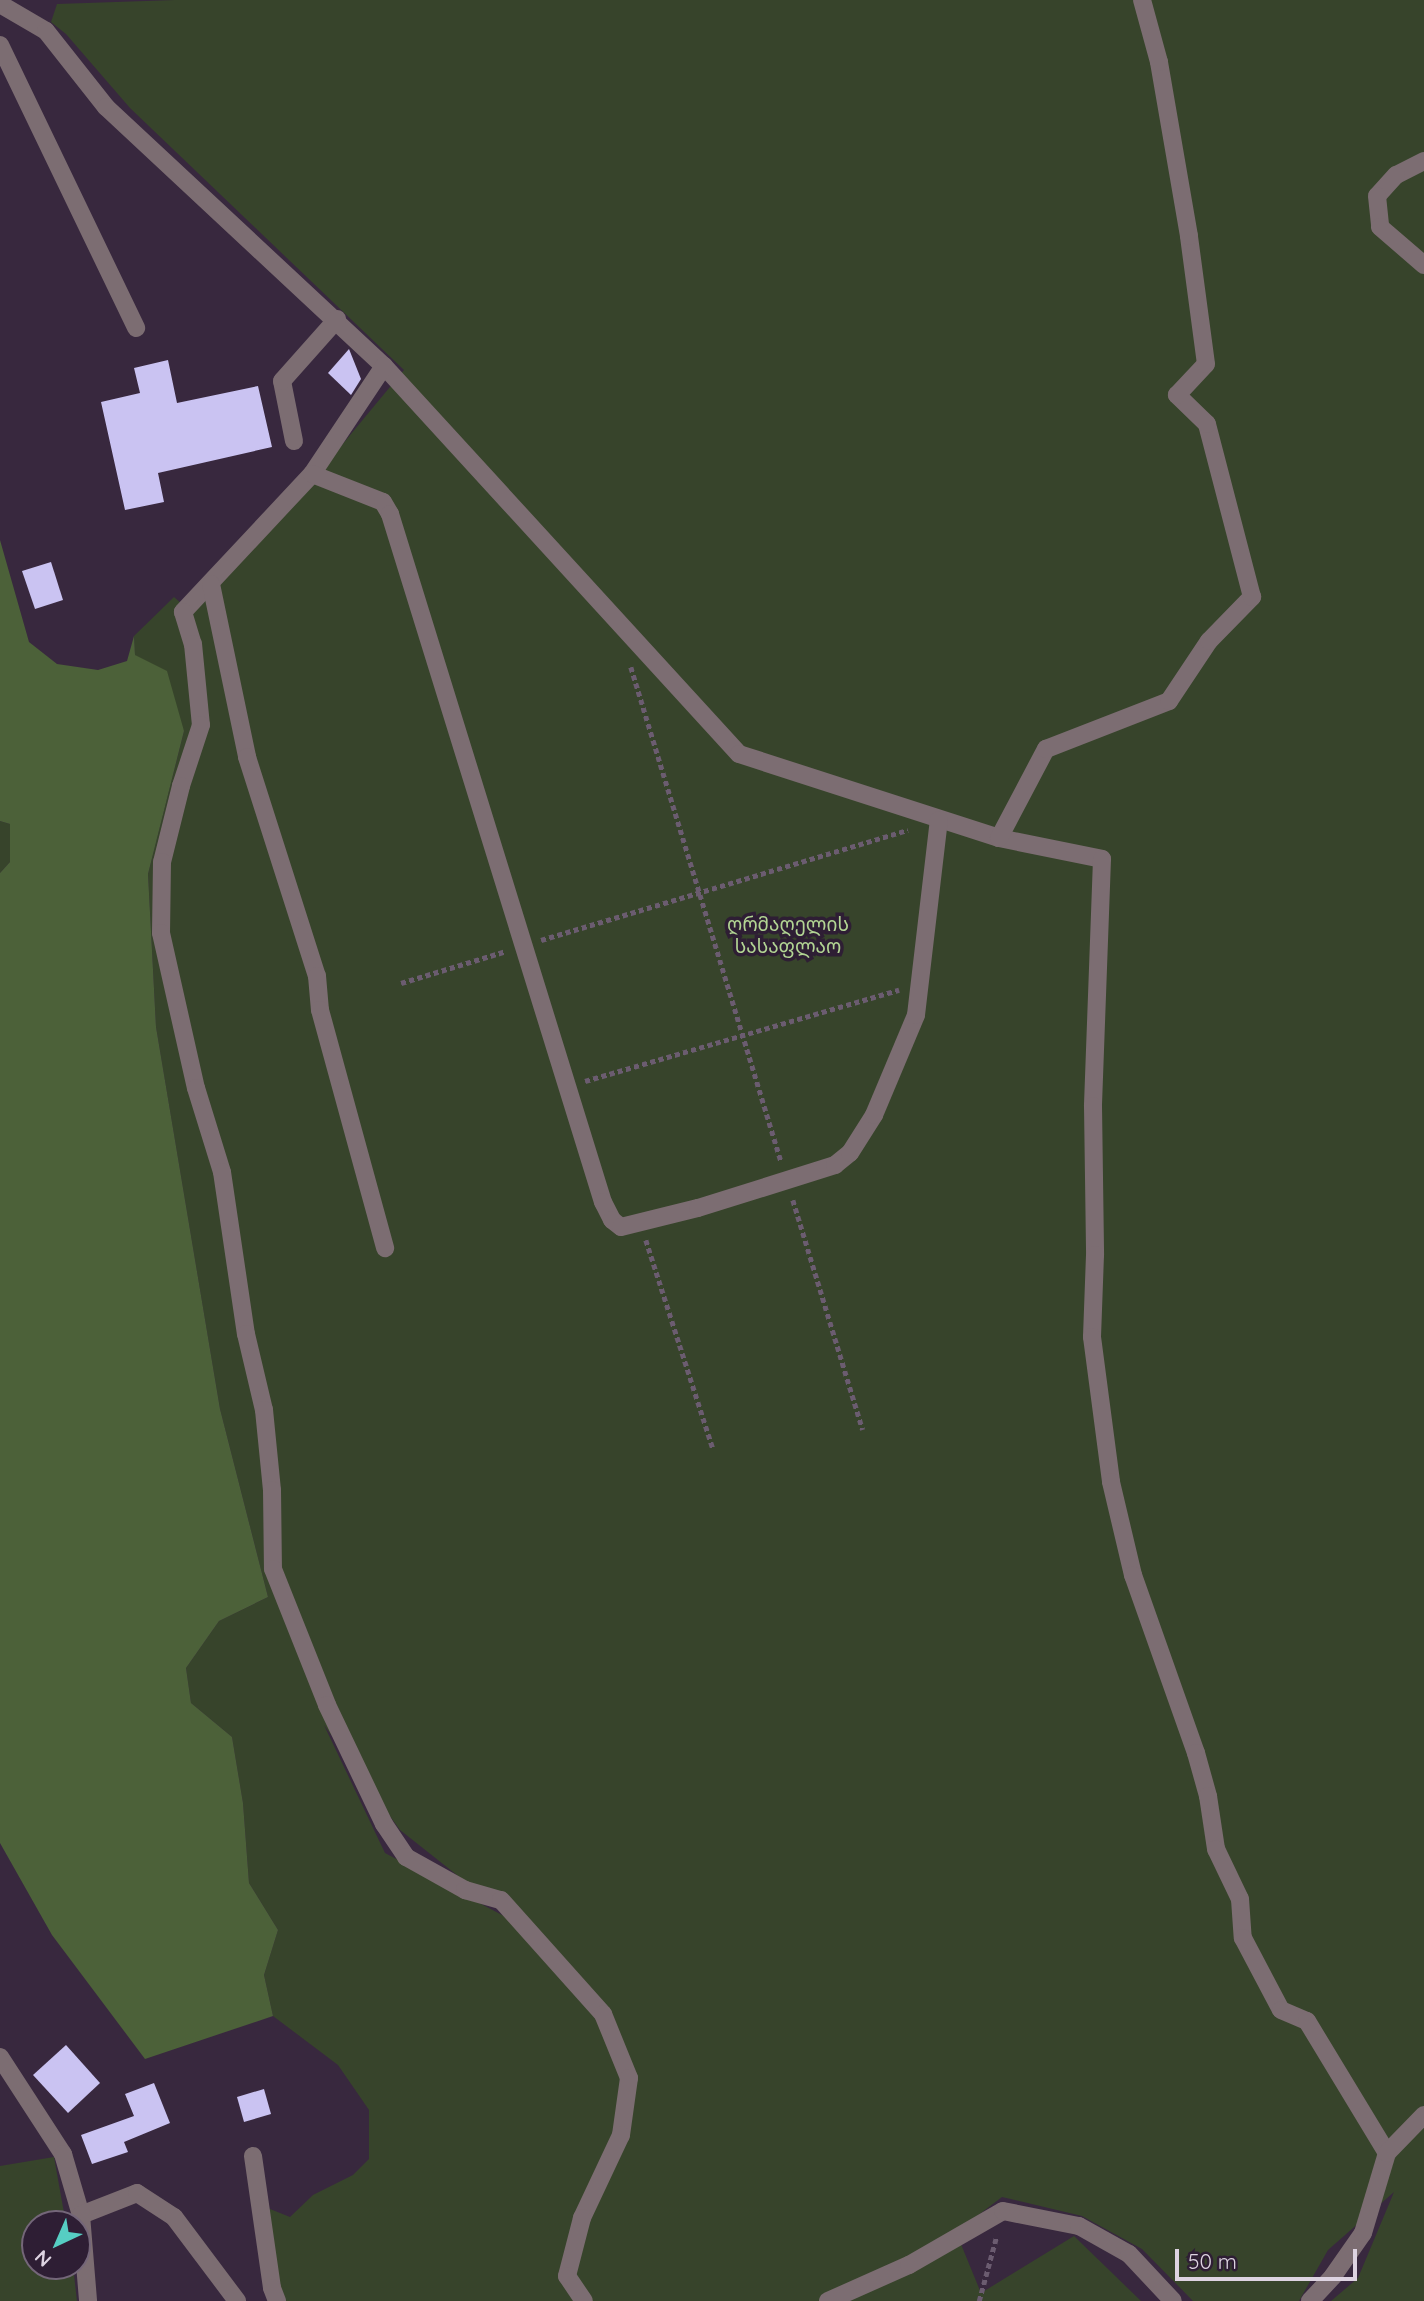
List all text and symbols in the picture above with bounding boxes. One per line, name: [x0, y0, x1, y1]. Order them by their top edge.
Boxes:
park label: ღრმაღელის სასაფლაო: [727, 914, 849, 958]
north arrow: [21, 2210, 91, 2280]
scale bar: [1179, 2234, 1361, 2278]
text: N: [29, 2245, 56, 2272]
text: 50 m: [1188, 2248, 1237, 2274]

